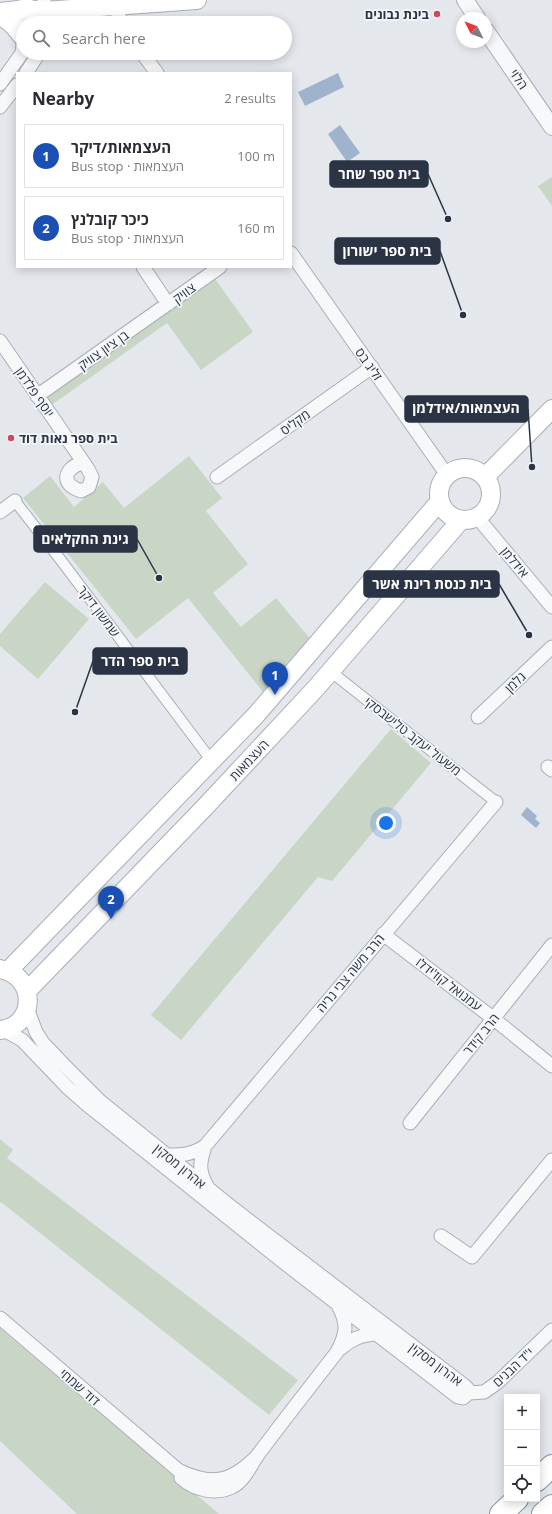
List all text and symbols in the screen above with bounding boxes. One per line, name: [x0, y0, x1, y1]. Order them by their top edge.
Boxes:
place label: בינת נבונים: [365, 5, 429, 23]
marker: בינת נבונים: [432, 9, 442, 19]
north arrow: [456, 12, 492, 48]
search box: [16, 16, 292, 60]
icon: search: [30, 27, 52, 49]
text: Search here: [62, 28, 146, 48]
street label: הלוי: [506, 65, 532, 93]
text: Nearby: [32, 87, 94, 110]
text: 2 results: [224, 89, 276, 107]
text: העצמאות/דיקר: [71, 137, 171, 157]
text: 1: [42, 147, 50, 165]
text: 100 m: [237, 147, 275, 165]
text: Bus stop · העצמאות: [71, 157, 184, 175]
callout: בית ספר שחר: [330, 161, 428, 187]
text: בית ספר שחר: [338, 164, 420, 183]
text: כיכר קובלנץ: [71, 209, 149, 229]
text: 2: [42, 219, 50, 237]
text: 160 m: [237, 219, 275, 237]
text: Bus stop · העצמאות: [71, 229, 184, 247]
callout: בית ספר ישורון: [335, 238, 440, 264]
text: בית ספר ישורון: [342, 241, 432, 260]
street label: צוויק: [169, 278, 199, 308]
street label: בן ציון צוויק: [74, 326, 132, 374]
street label: זליג בס: [351, 344, 387, 384]
street label: יוסף פלדמן: [11, 363, 59, 421]
callout: העצמאות/אידלמן: [405, 396, 528, 422]
text: העצמאות/אידלמן: [412, 398, 520, 417]
street label: מקליס: [276, 405, 314, 439]
place label: בית ספר נאות דוד: [19, 429, 118, 447]
marker: בית ספר נאות דוד: [6, 433, 16, 443]
callout: גינת החקלאים: [34, 526, 137, 552]
text: גינת החקלאים: [41, 529, 129, 548]
street label: אידלמן: [497, 543, 533, 581]
callout: בית כנסת רינת אשר: [364, 571, 499, 597]
text: בית כנסת רינת אשר: [372, 574, 492, 593]
street label: שמשון דיקר: [74, 582, 124, 640]
callout: בית ספר הדר: [93, 648, 187, 674]
text: בית ספר הדר: [101, 651, 179, 670]
pin: 1: [262, 662, 288, 695]
street label: גלמן: [501, 668, 529, 696]
street label: משעול יעקב טלישבסקי: [361, 692, 465, 780]
street label: העצמאות: [225, 735, 273, 785]
your location: [376, 813, 396, 833]
pin: 2: [98, 886, 124, 919]
street label: הרב משה צבי נריה: [312, 930, 388, 1016]
street label: עמנואל קוז'ידלו: [412, 953, 486, 1015]
street label: הרב קידר: [459, 1009, 503, 1059]
street label: אהרון מסקין: [150, 1139, 210, 1193]
street label: אהרון מסקין: [406, 1338, 466, 1390]
street label: י"ד הבנים: [489, 1343, 537, 1391]
street label: דוד שמחי: [56, 1364, 104, 1410]
map controls: [504, 1394, 540, 1502]
button: +: [504, 1394, 540, 1430]
button: −: [504, 1430, 540, 1466]
button: locate: [504, 1466, 540, 1502]

